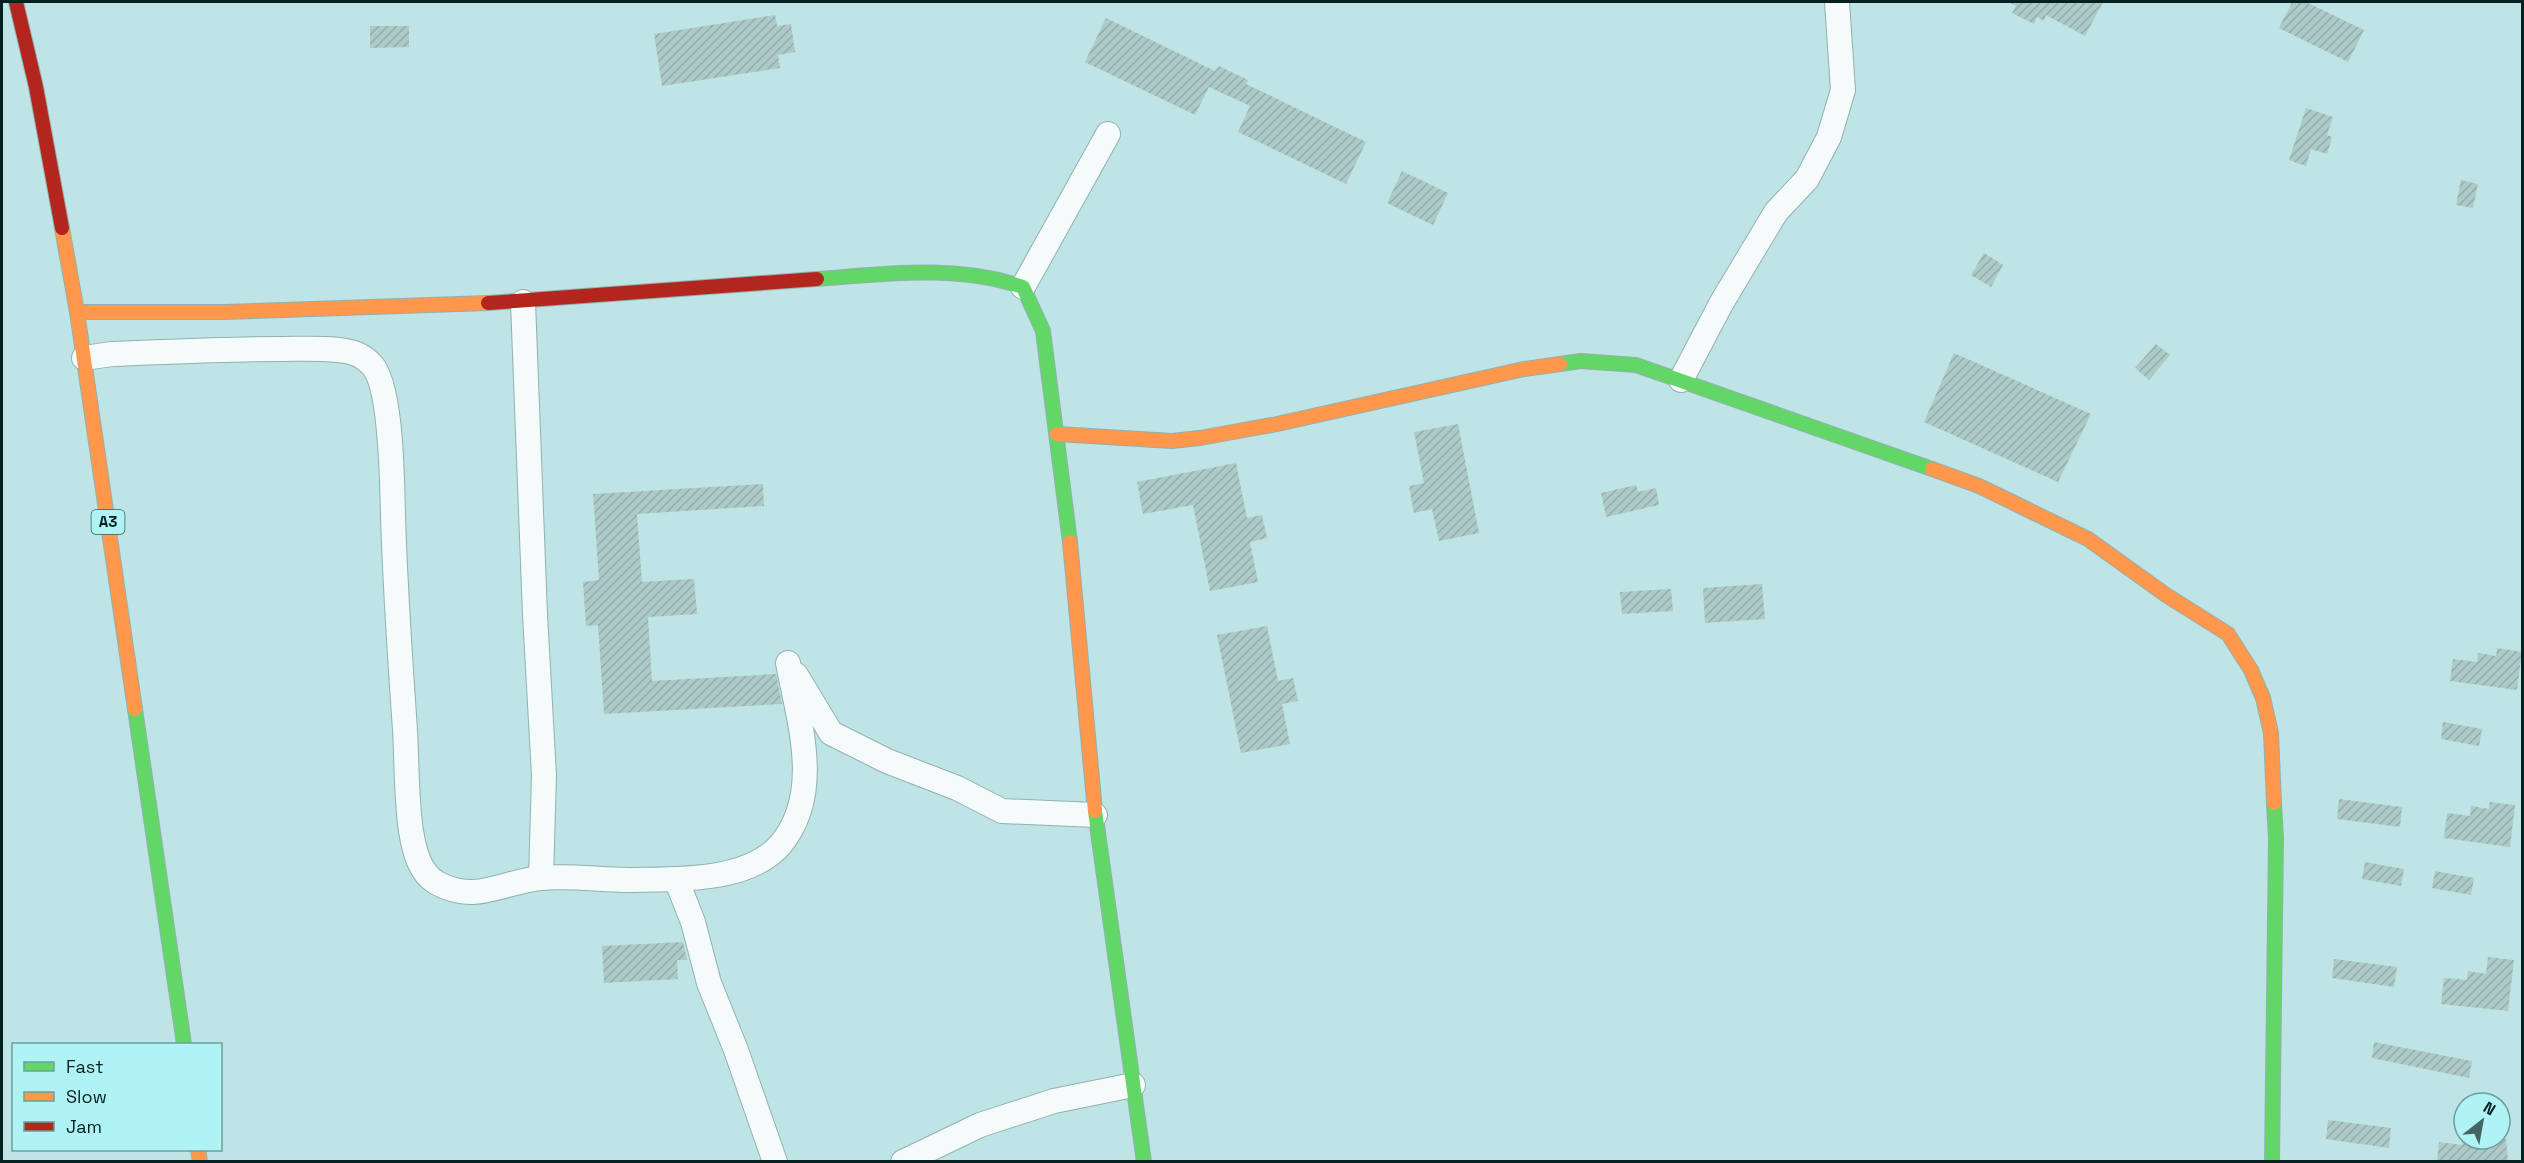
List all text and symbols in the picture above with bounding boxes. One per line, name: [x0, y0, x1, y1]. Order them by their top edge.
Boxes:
road number: A3: [92, 510, 124, 534]
legend: [12, 1043, 222, 1151]
text: Fast: [66, 1055, 103, 1078]
text: Slow: [66, 1085, 107, 1108]
north arrow: [2452, 1091, 2512, 1151]
text: N: [2479, 1097, 2499, 1120]
text: Jam: [66, 1115, 102, 1138]

